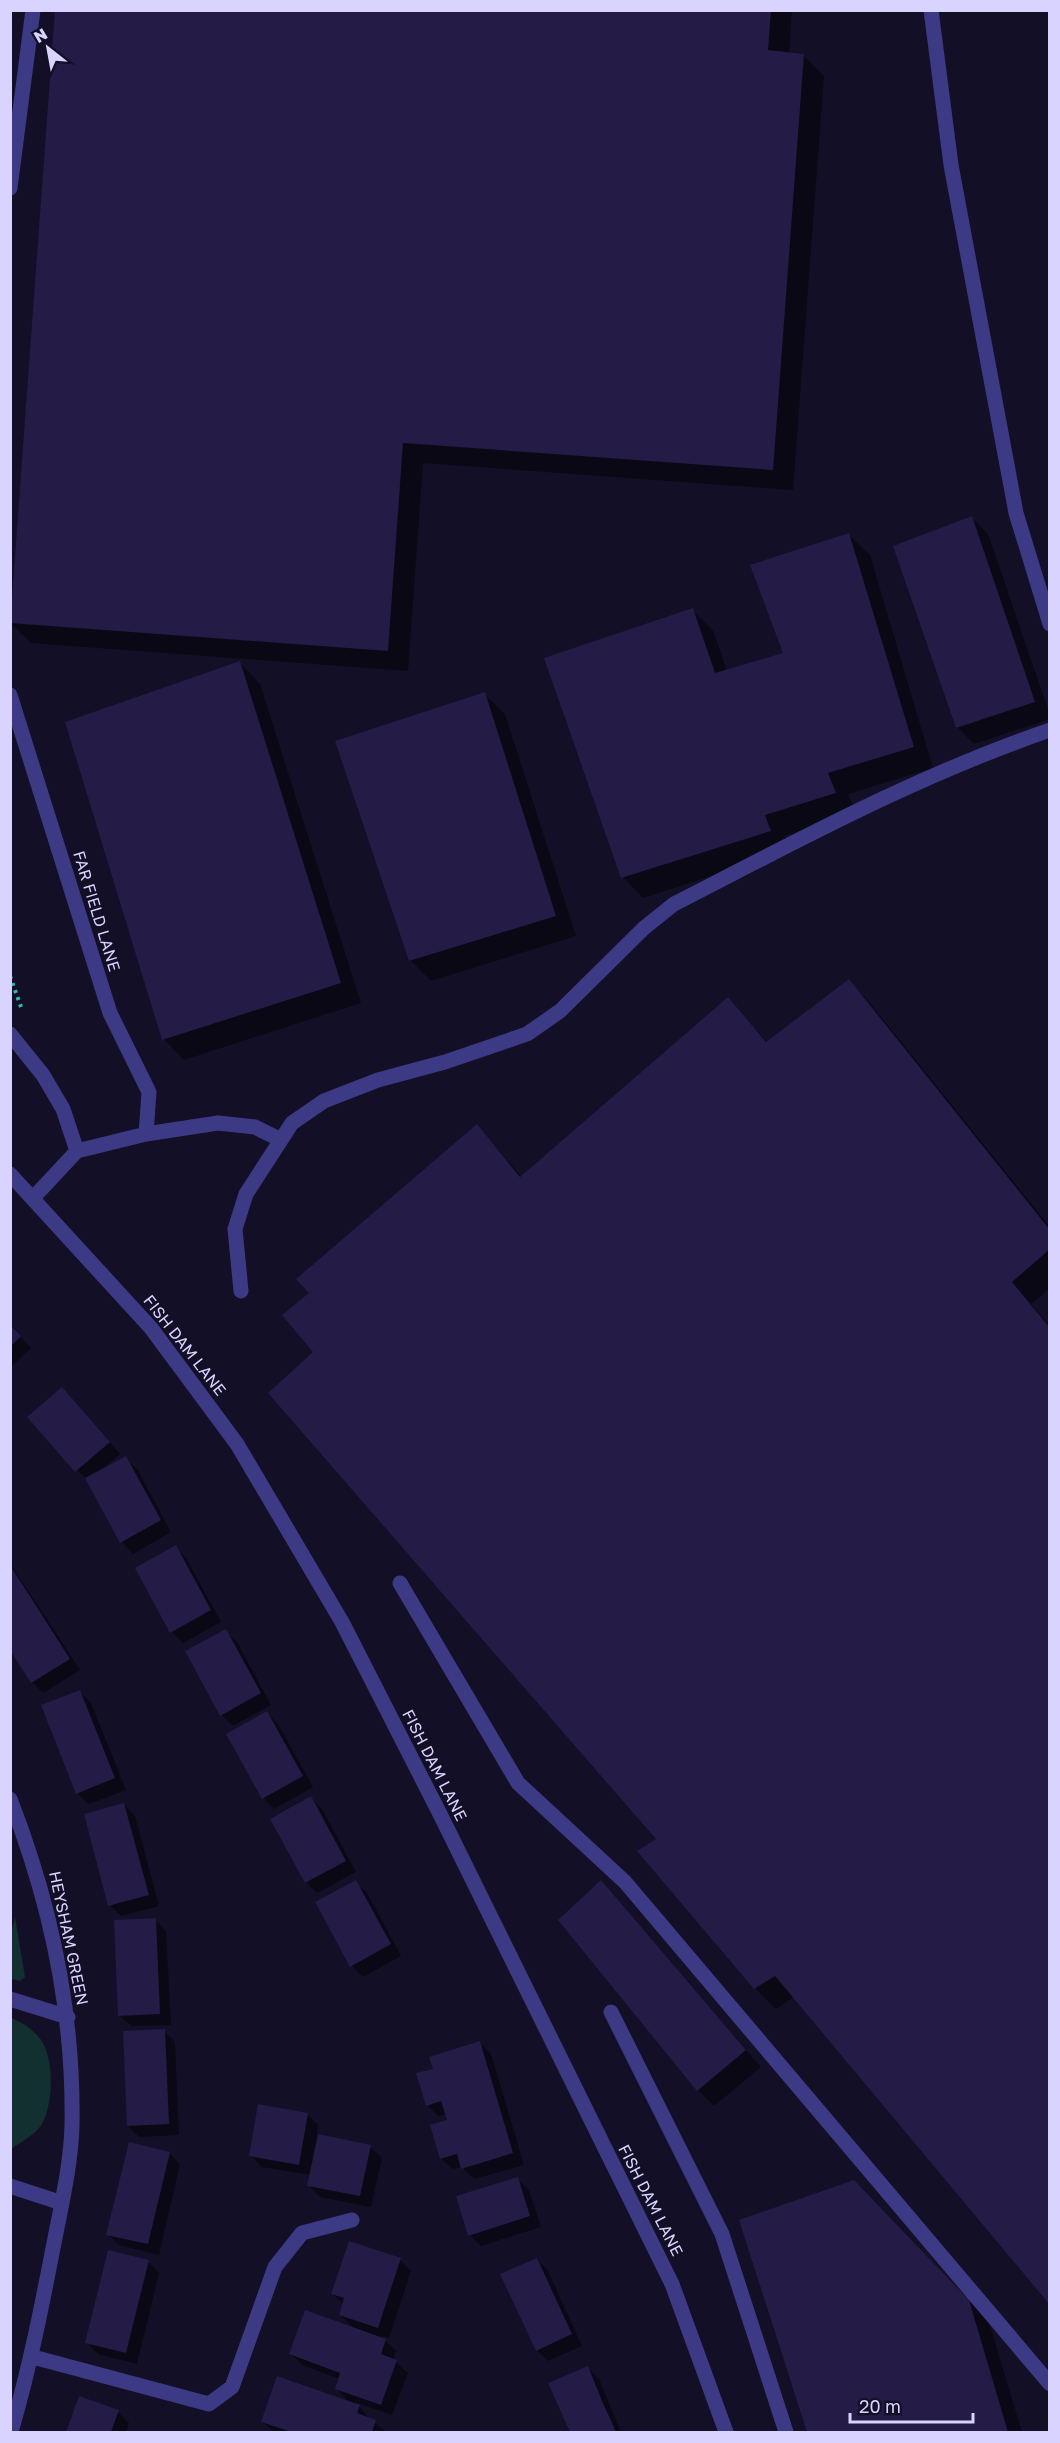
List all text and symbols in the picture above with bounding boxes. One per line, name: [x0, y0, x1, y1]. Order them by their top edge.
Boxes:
north arrow: [18, 18, 78, 78]
text: N: [30, 23, 51, 47]
street label: FAR FIELD LANE: [69, 848, 125, 974]
street label: FISH DAM LANE: [139, 1291, 231, 1399]
street label: FISH DAM LANE: [398, 1706, 472, 1824]
street label: HEYSHAM GREEN: [45, 1869, 93, 2007]
street label: FISH DAM LANE: [614, 2141, 688, 2259]
scale bar: [850, 2386, 973, 2424]
text: 20 m: [859, 2395, 901, 2417]

